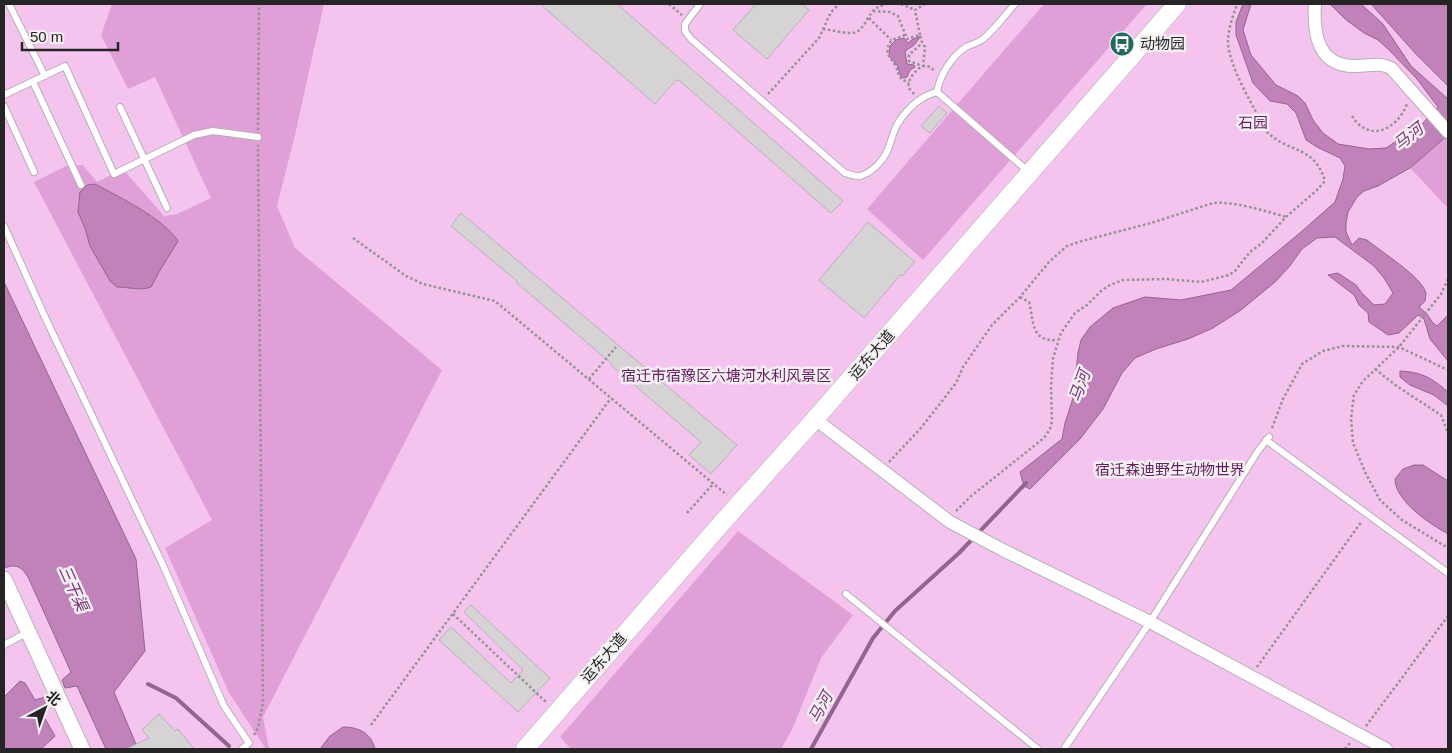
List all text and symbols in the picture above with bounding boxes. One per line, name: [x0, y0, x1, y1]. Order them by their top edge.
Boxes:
scale bar: [22, 20, 119, 52]
text: 50 m: [30, 28, 63, 45]
bus stop icon: 动物园: [1109, 31, 1135, 57]
place label: 动物园: [1140, 35, 1185, 52]
park label: 石园: [1238, 114, 1268, 131]
water label: 马河: [1390, 118, 1429, 153]
street label: 运东大道: [846, 326, 898, 383]
water label: 马河: [1066, 365, 1094, 404]
park label: 宿迁市宿豫区六塘河水利风景区: [621, 367, 831, 384]
park label: 宿迁森迪野生动物世界: [1095, 461, 1245, 478]
water label: 三干渠: [56, 563, 92, 615]
street label: 运东大道: [578, 629, 630, 686]
north arrow: [20, 683, 70, 733]
water label: 马河: [805, 687, 837, 725]
text: 北: [43, 688, 64, 709]

